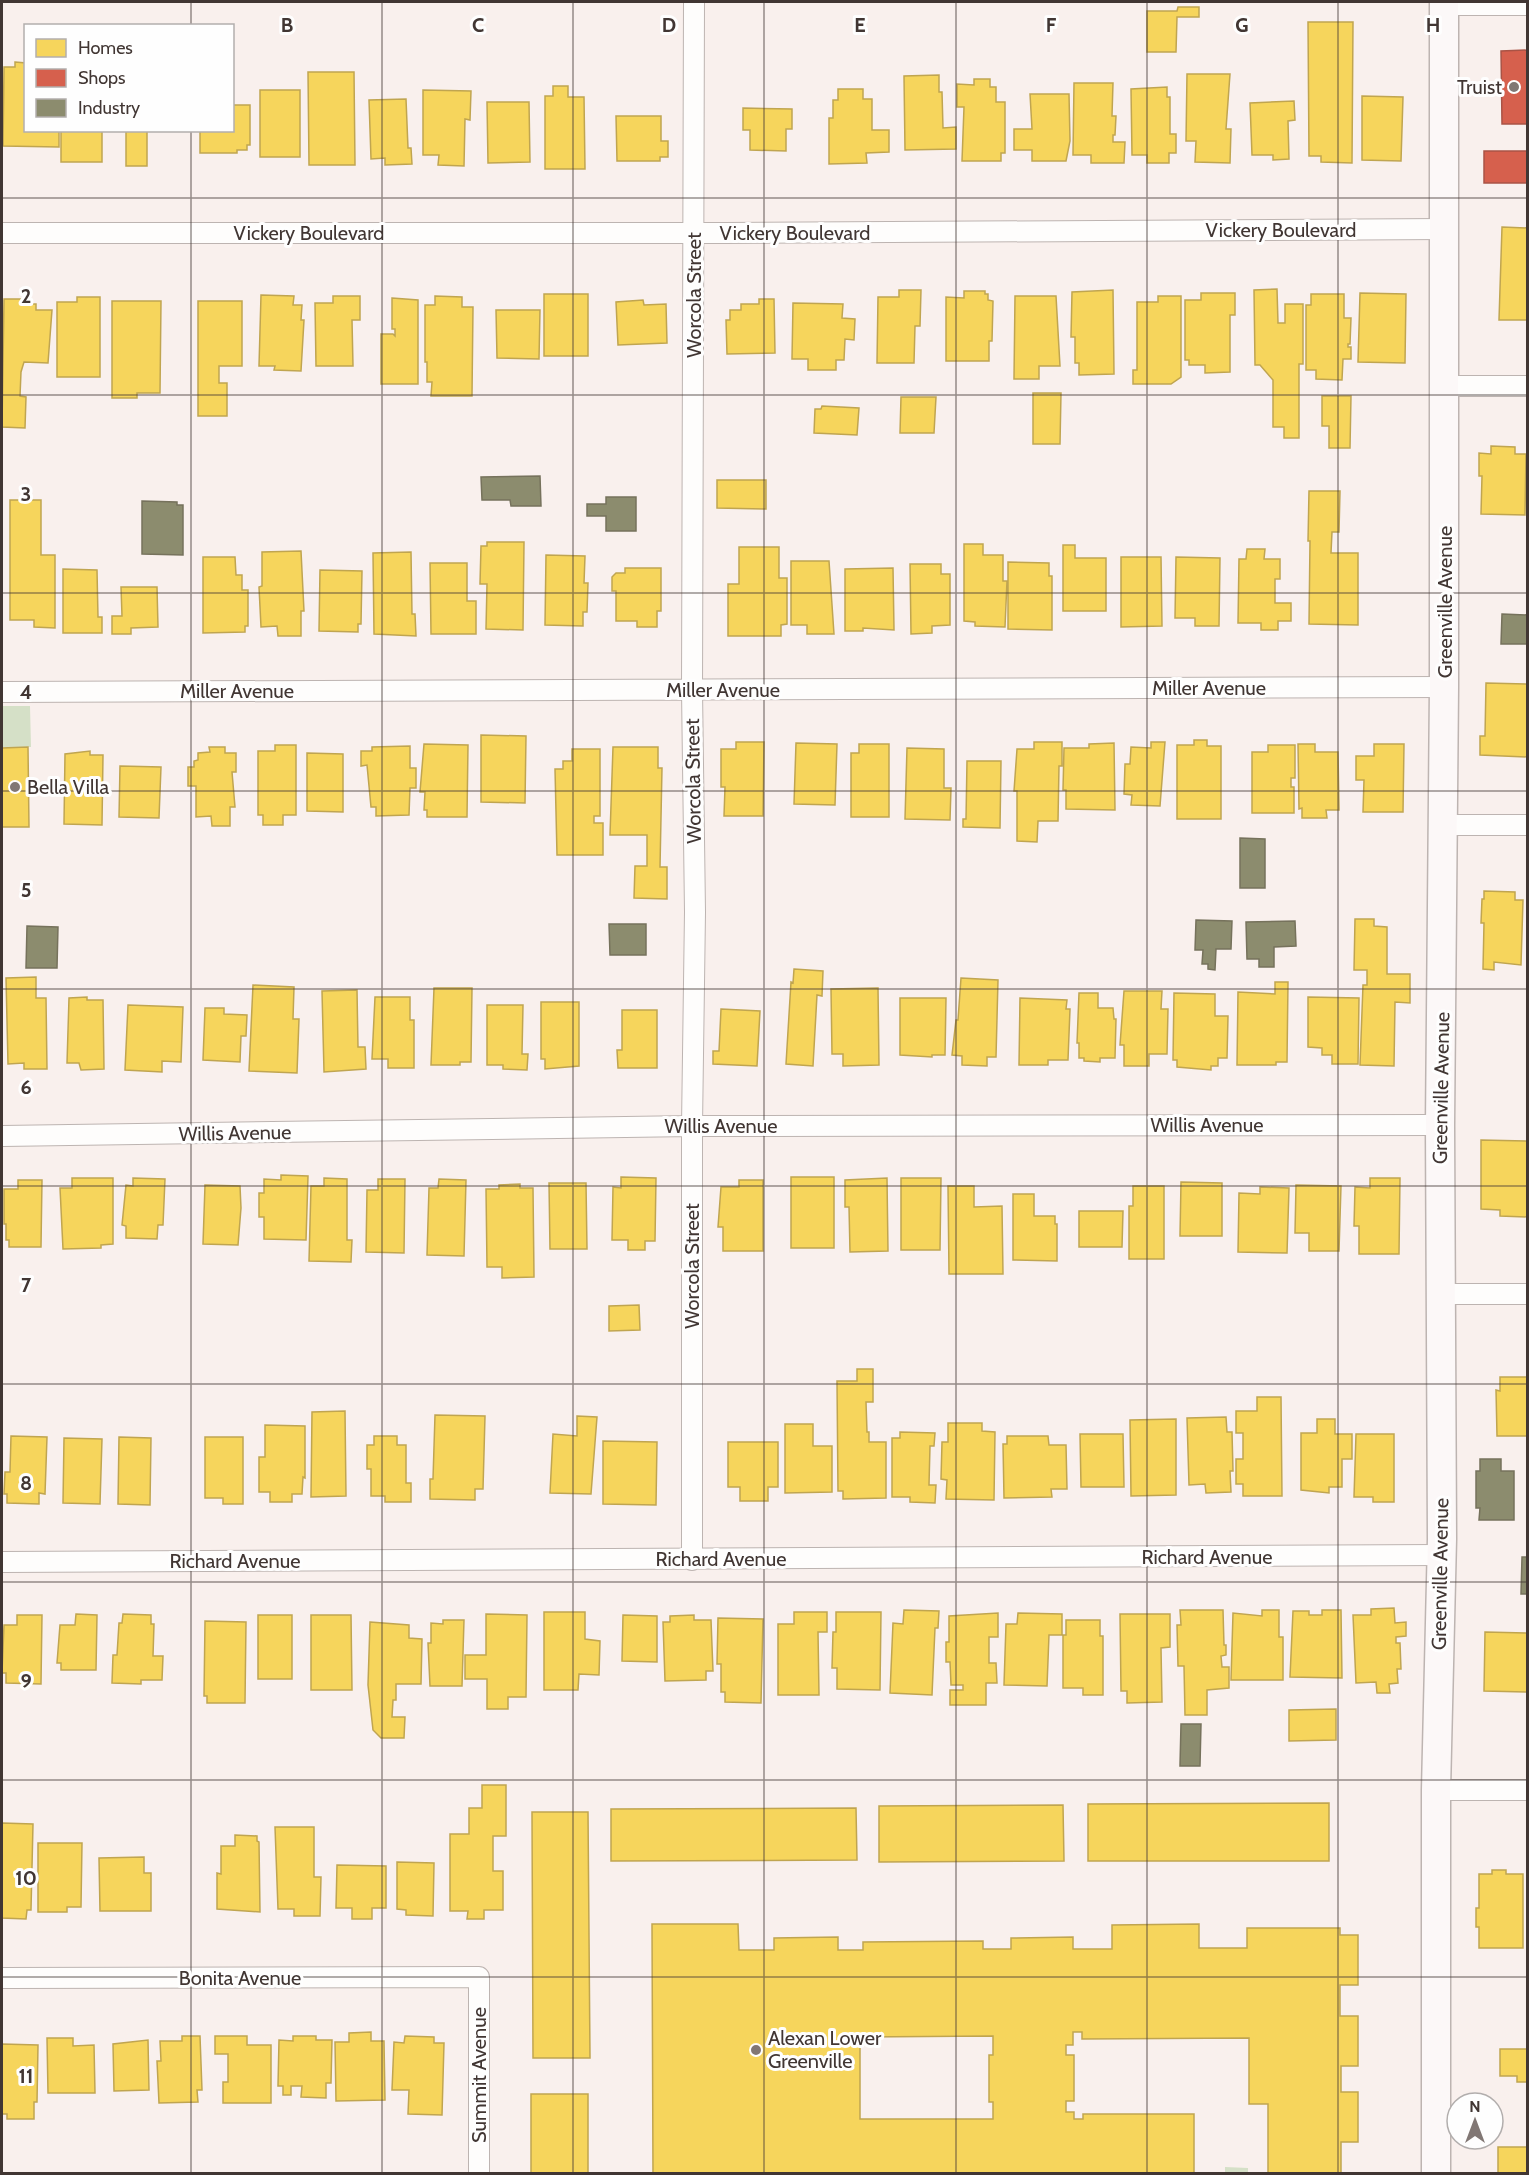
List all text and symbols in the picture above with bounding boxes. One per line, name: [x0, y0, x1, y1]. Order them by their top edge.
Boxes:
text: B: [281, 13, 293, 37]
text: C: [472, 13, 484, 37]
text: D: [662, 13, 676, 37]
text: E: [854, 13, 866, 37]
text: F: [1046, 13, 1057, 37]
text: G: [1235, 13, 1249, 37]
text: H: [1426, 13, 1440, 37]
legend: [24, 24, 234, 132]
text: Homes: [78, 37, 133, 59]
text: Shops: [78, 67, 126, 89]
place label: Truist: [1457, 75, 1502, 99]
marker: Truist: [1507, 80, 1521, 94]
text: Industry: [78, 97, 140, 119]
street label: Vickery Boulevard: [1206, 218, 1356, 242]
street label: Vickery Boulevard: [234, 221, 384, 245]
street label: Vickery Boulevard: [720, 221, 870, 245]
street label: Worcola Street: [682, 232, 706, 358]
text: 2: [21, 284, 31, 308]
text: 3: [21, 482, 31, 506]
street label: Greenville Avenue: [1433, 526, 1457, 678]
street label: Miller Avenue: [1152, 676, 1266, 700]
street label: Miller Avenue: [666, 678, 780, 702]
street label: Miller Avenue: [180, 679, 294, 703]
text: 4: [20, 680, 32, 704]
street label: Worcola Street: [680, 718, 706, 844]
place label: Bella Villa: [27, 775, 109, 799]
marker: Bella Villa: [8, 780, 22, 794]
text: 5: [21, 878, 31, 902]
street label: Greenville Avenue: [1428, 1012, 1454, 1164]
text: 6: [20, 1075, 32, 1099]
street label: Willis Avenue: [1151, 1113, 1263, 1137]
street label: Willis Avenue: [665, 1114, 777, 1138]
street label: Willis Avenue: [178, 1120, 292, 1146]
street label: Worcola Street: [680, 1203, 704, 1329]
text: 7: [21, 1273, 32, 1297]
text: 8: [20, 1471, 32, 1495]
street label: Greenville Avenue: [1427, 1498, 1453, 1650]
street label: Richard Avenue: [1142, 1545, 1272, 1569]
street label: Richard Avenue: [656, 1547, 786, 1571]
street label: Richard Avenue: [170, 1549, 300, 1573]
text: 9: [20, 1669, 32, 1693]
text: 10: [15, 1866, 37, 1890]
street label: Bonita Avenue: [179, 1966, 301, 1990]
street label: Summit Avenue: [467, 2007, 491, 2143]
place label: Alexan Lower Greenville: [768, 2026, 882, 2073]
marker: Alexan Lower Greenville: [749, 2043, 763, 2057]
text: 11: [19, 2064, 33, 2088]
north arrow: [1445, 2091, 1505, 2151]
text: N: [1469, 2097, 1481, 2116]

